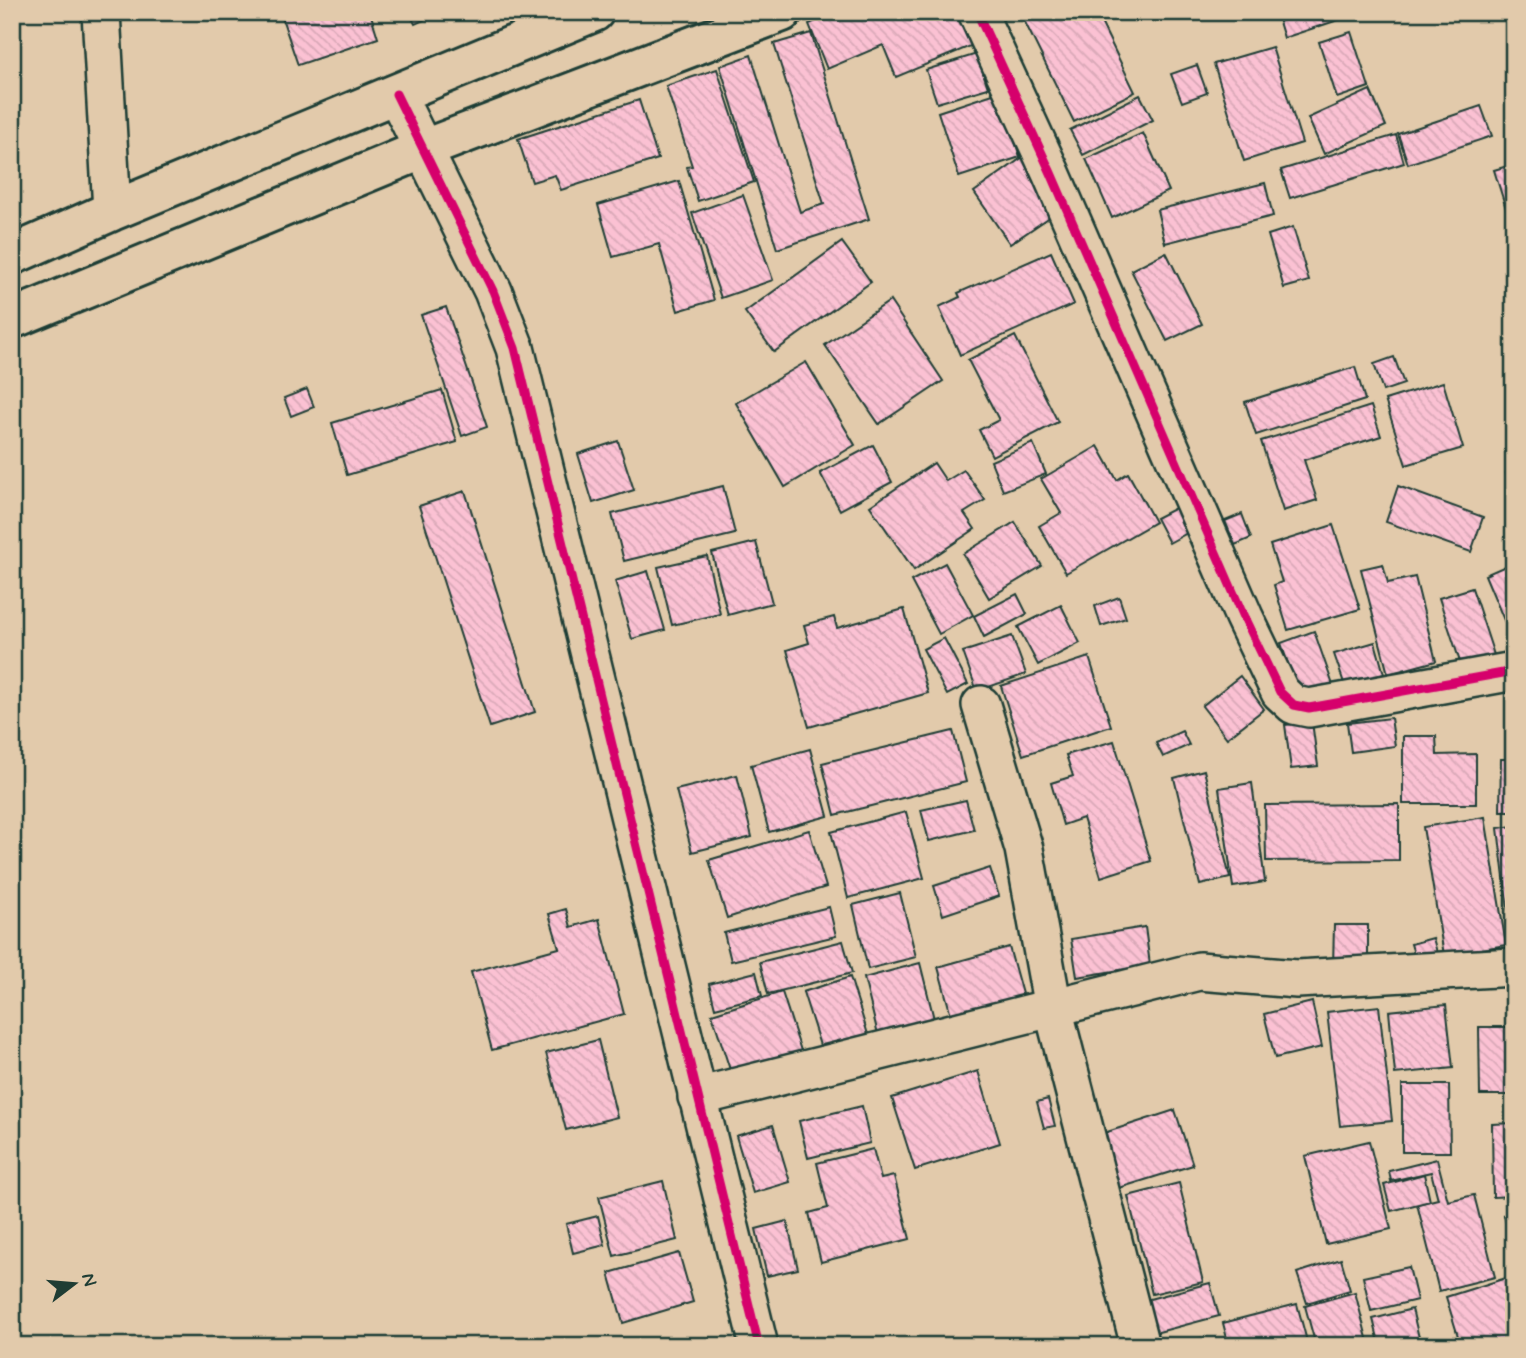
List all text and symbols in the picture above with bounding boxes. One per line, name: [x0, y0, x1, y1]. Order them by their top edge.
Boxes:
north arrow: [38, 1250, 108, 1320]
text: N: [75, 1270, 103, 1289]

